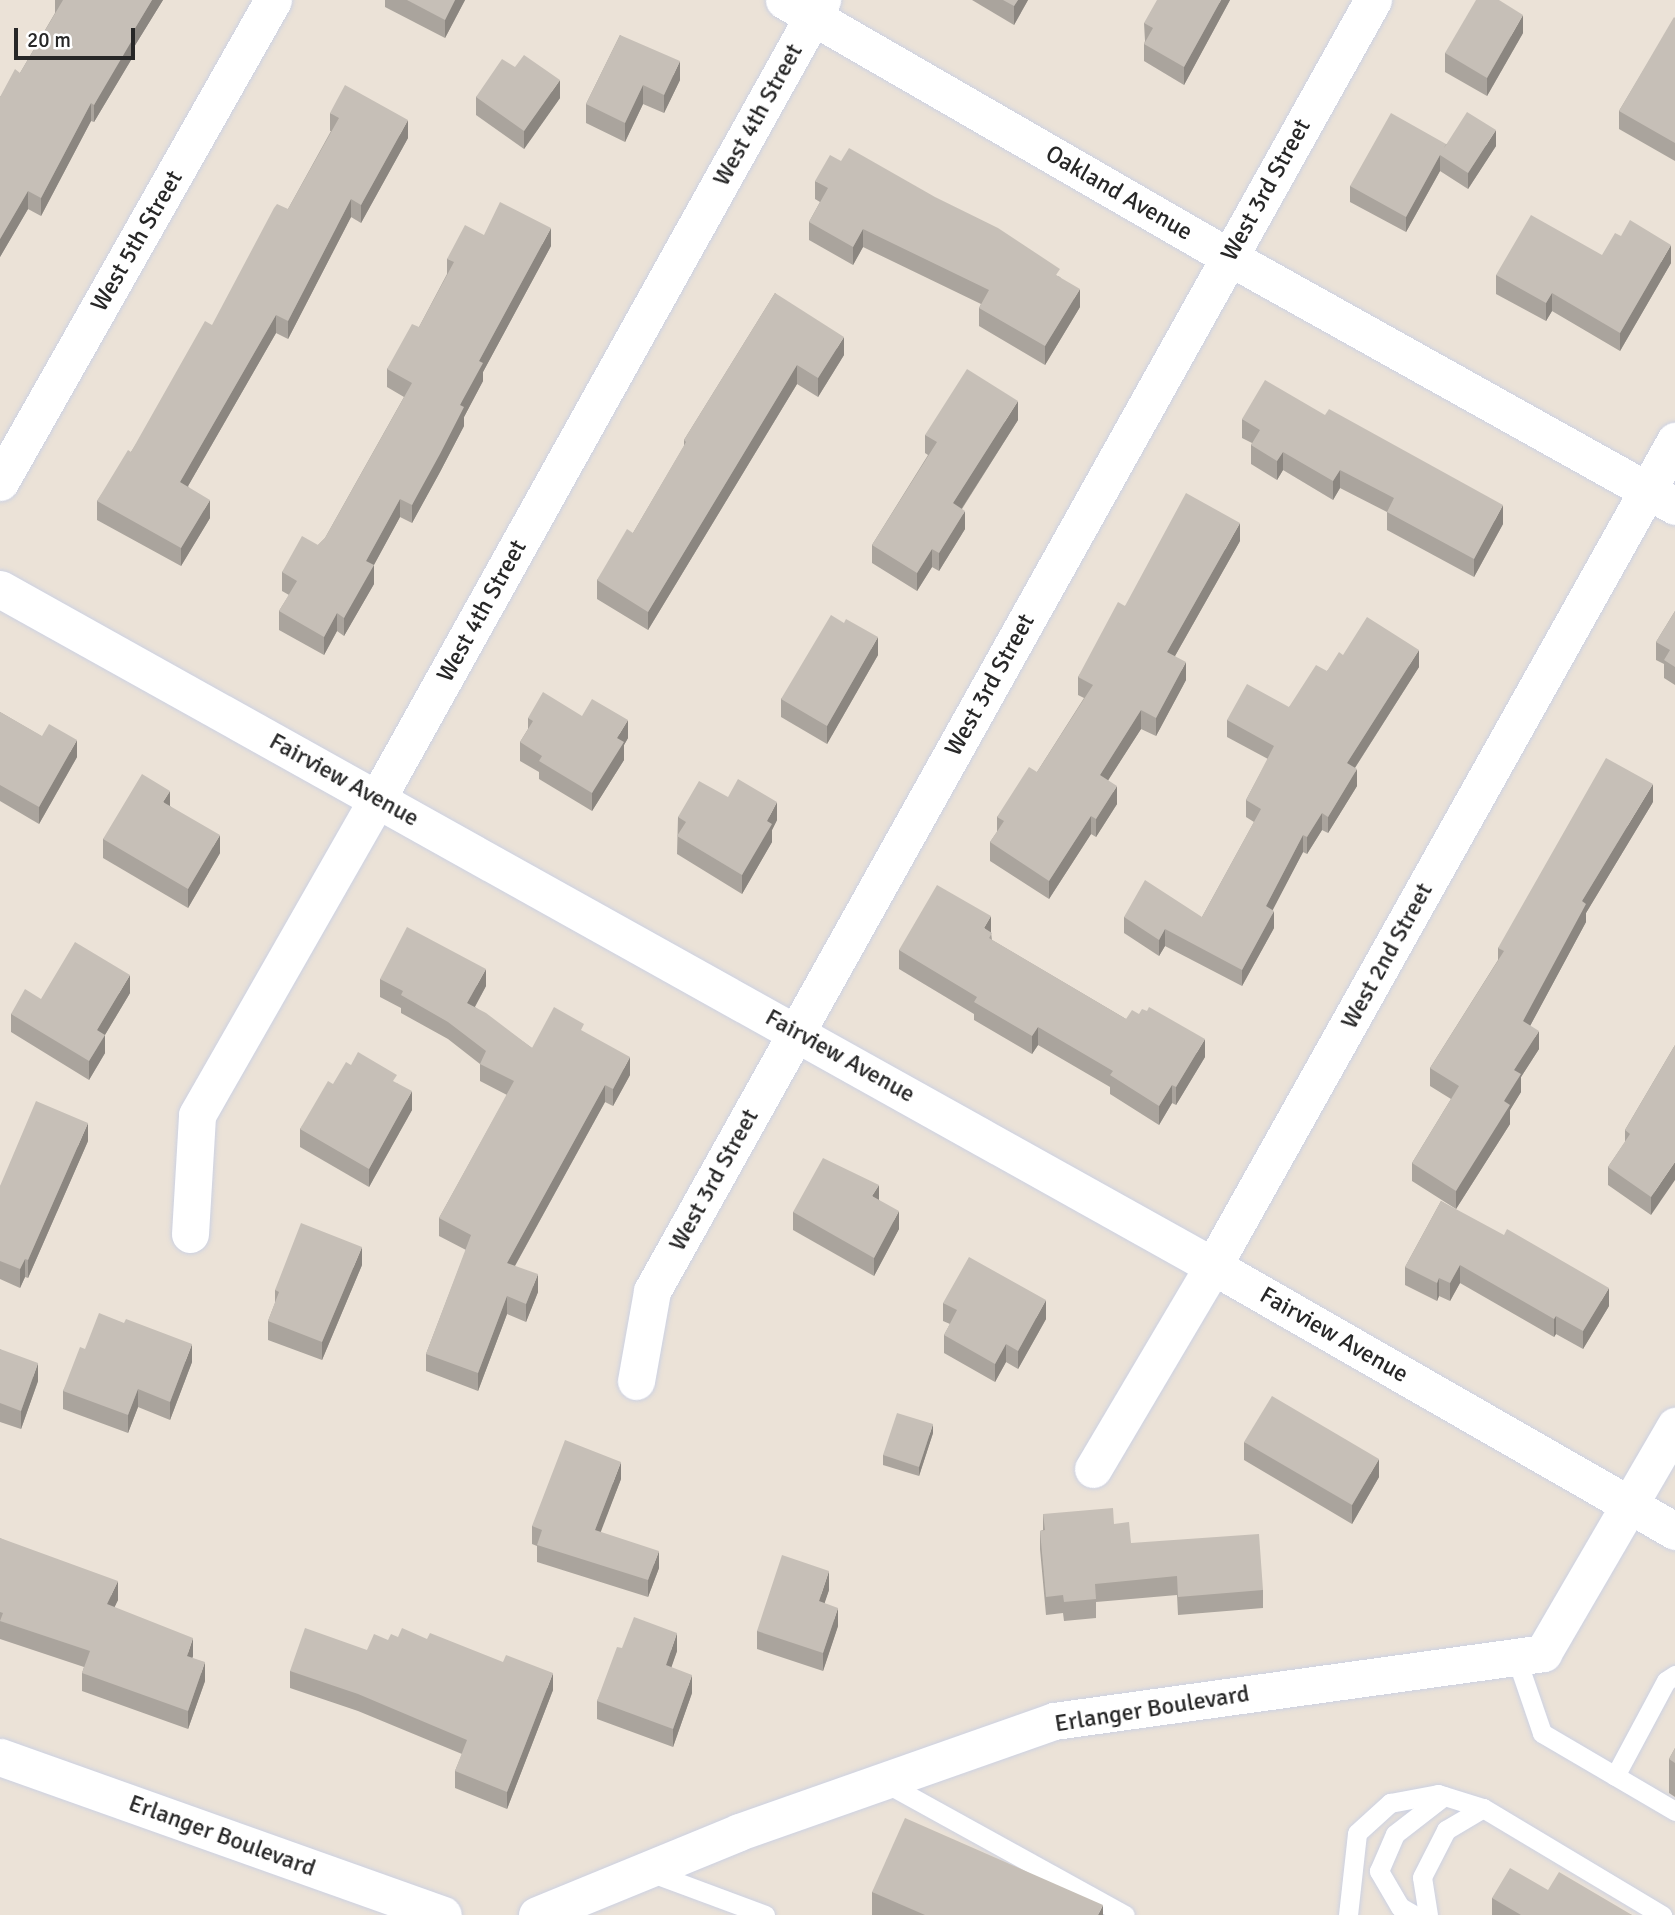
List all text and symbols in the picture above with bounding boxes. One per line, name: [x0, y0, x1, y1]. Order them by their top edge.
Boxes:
scale bar: [18, 14, 138, 58]
text: 20 m: [27, 27, 71, 53]
street label: West 4th Street: [707, 39, 809, 191]
street label: West 3rd Street: [1215, 114, 1317, 266]
street label: Oakland Avenue: [1040, 139, 1198, 247]
street label: West 5th Street: [85, 165, 189, 317]
street label: West 4th Street: [431, 535, 533, 687]
street label: West 3rd Street: [939, 609, 1041, 761]
street label: Fairview Avenue: [264, 727, 424, 833]
street label: West 2nd Street: [1335, 878, 1439, 1034]
street label: Fairview Avenue: [760, 1003, 920, 1109]
street label: West 3rd Street: [663, 1104, 765, 1256]
street label: Fairview Avenue: [1255, 1281, 1413, 1389]
street label: Erlanger Boulevard: [1053, 1679, 1251, 1739]
street label: Erlanger Boulevard: [125, 1789, 319, 1883]

